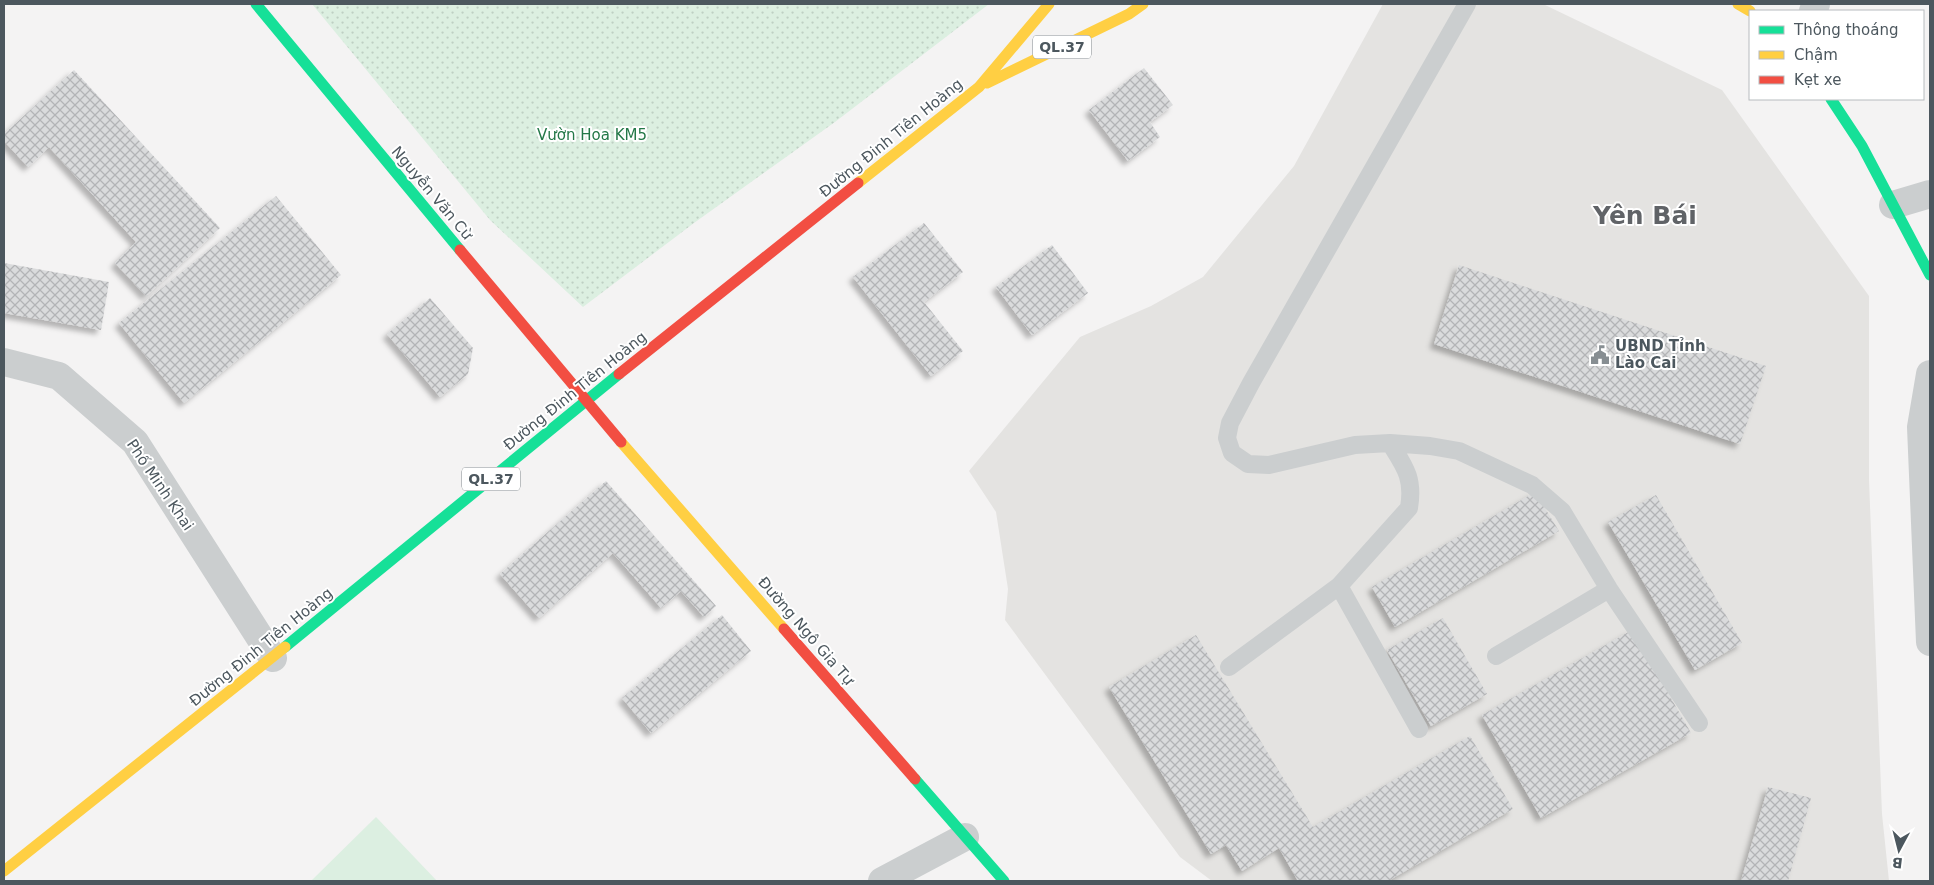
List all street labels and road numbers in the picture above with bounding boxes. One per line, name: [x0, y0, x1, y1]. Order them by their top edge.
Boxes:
road number: QL.37: [1033, 36, 1091, 58]
street label: Đường Đinh Tiên Hoàng: [816, 75, 966, 201]
street label: Nguyễn Văn Cừ: [388, 143, 477, 244]
street label: Đường Đinh Tiên Hoàng: [500, 328, 650, 454]
street label: Phố Minh Khai: [123, 436, 197, 534]
road number: QL.37: [462, 468, 520, 490]
street label: Đường Ngô Gia Tự: [754, 573, 859, 690]
street label: Đường Đinh Tiên Hoàng: [186, 584, 336, 710]

